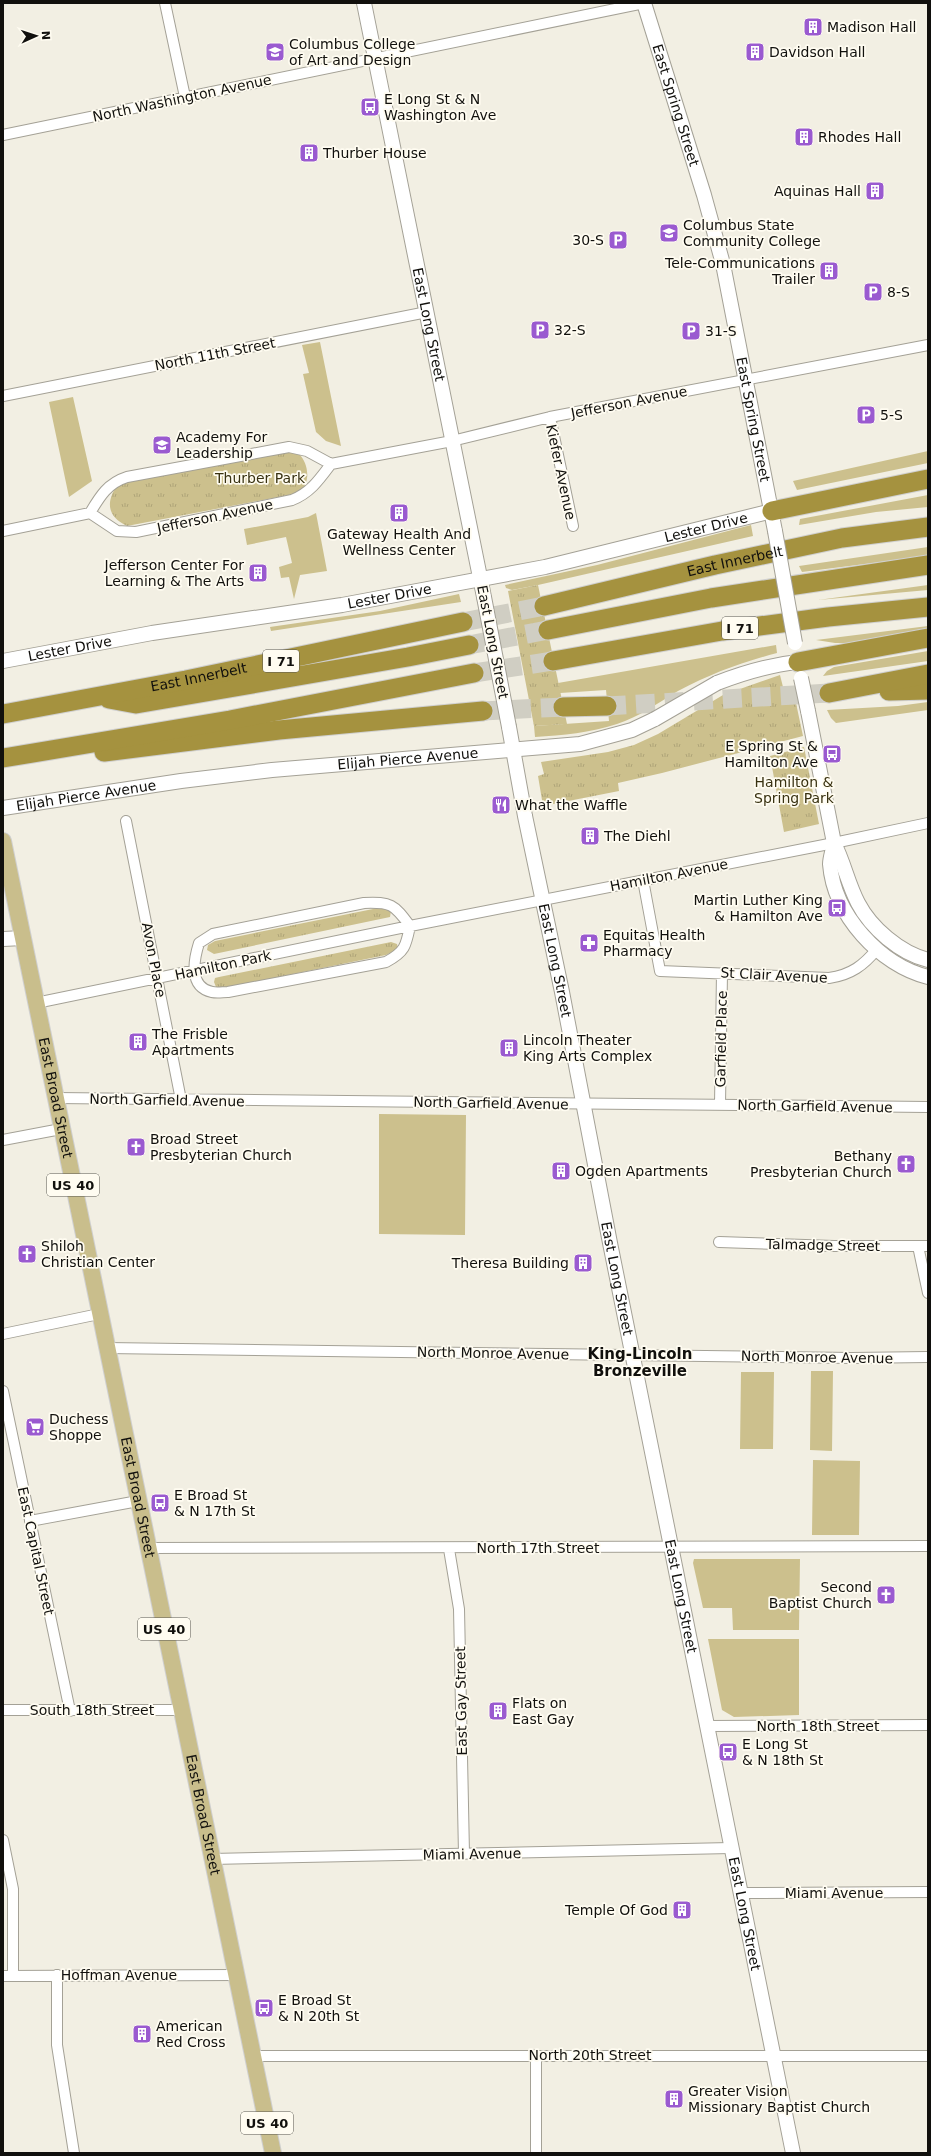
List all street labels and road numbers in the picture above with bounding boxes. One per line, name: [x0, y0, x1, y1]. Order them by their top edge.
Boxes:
street label: East Spring Street: [649, 42, 703, 169]
street label: North Washington Avenue: [91, 71, 273, 125]
street label: East Long Street: [410, 266, 448, 383]
street label: North 11th Street: [153, 334, 277, 374]
street label: East Spring Street: [733, 356, 773, 484]
street label: Jefferson Avenue: [569, 383, 688, 421]
street label: Kiefer Avenue: [543, 423, 579, 521]
street label: Jefferson Avenue: [155, 496, 274, 536]
street label: Lester Drive: [663, 509, 749, 545]
street label: East Innerbelt: [685, 543, 785, 579]
street label: Lester Drive: [346, 580, 433, 612]
street label: East Long Street: [474, 584, 512, 701]
road number: I 71: [722, 617, 758, 639]
street label: Lester Drive: [26, 633, 113, 664]
road number: I 71: [263, 650, 299, 672]
street label: East Innerbelt: [149, 659, 249, 694]
street label: Elijah Pierce Avenue: [337, 745, 479, 772]
street label: Elijah Pierce Avenue: [15, 777, 157, 814]
street label: Hamilton Avenue: [609, 856, 729, 894]
street label: East Long Street: [536, 902, 575, 1019]
street label: Avon Place: [139, 921, 169, 999]
street label: Hamilton Park: [173, 947, 274, 983]
street label: St Clair Avenue: [720, 964, 828, 986]
street label: Garfield Place: [712, 990, 730, 1088]
street label: East Broad Street: [36, 1036, 76, 1160]
street label: North Garfield Avenue: [89, 1091, 245, 1109]
street label: North Garfield Avenue: [413, 1094, 569, 1112]
street label: North Garfield Avenue: [737, 1097, 893, 1115]
road number: US 40: [47, 1174, 99, 1196]
street label: East Long Street: [598, 1220, 636, 1337]
street label: Talmadge Street: [765, 1236, 881, 1254]
street label: North Monroe Avenue: [417, 1344, 569, 1362]
street label: North Monroe Avenue: [741, 1348, 893, 1366]
street label: East Broad Street: [118, 1435, 158, 1560]
street label: East Capital Street: [15, 1485, 58, 1617]
street label: East Long Street: [662, 1538, 700, 1655]
street label: North 17th Street: [477, 1540, 600, 1556]
road number: US 40: [138, 1618, 190, 1640]
street label: East Gay Street: [452, 1646, 470, 1756]
street label: South 18th Street: [30, 1702, 155, 1718]
street label: North 18th Street: [757, 1718, 880, 1734]
street label: East Broad Street: [183, 1753, 224, 1877]
street label: Miami Avenue: [423, 1845, 521, 1863]
street label: East Long Street: [726, 1855, 764, 1973]
street label: Miami Avenue: [785, 1885, 883, 1901]
street label: Hoffman Avenue: [61, 1967, 177, 1983]
street label: North 20th Street: [529, 2047, 652, 2063]
road number: US 40: [241, 2112, 293, 2134]

